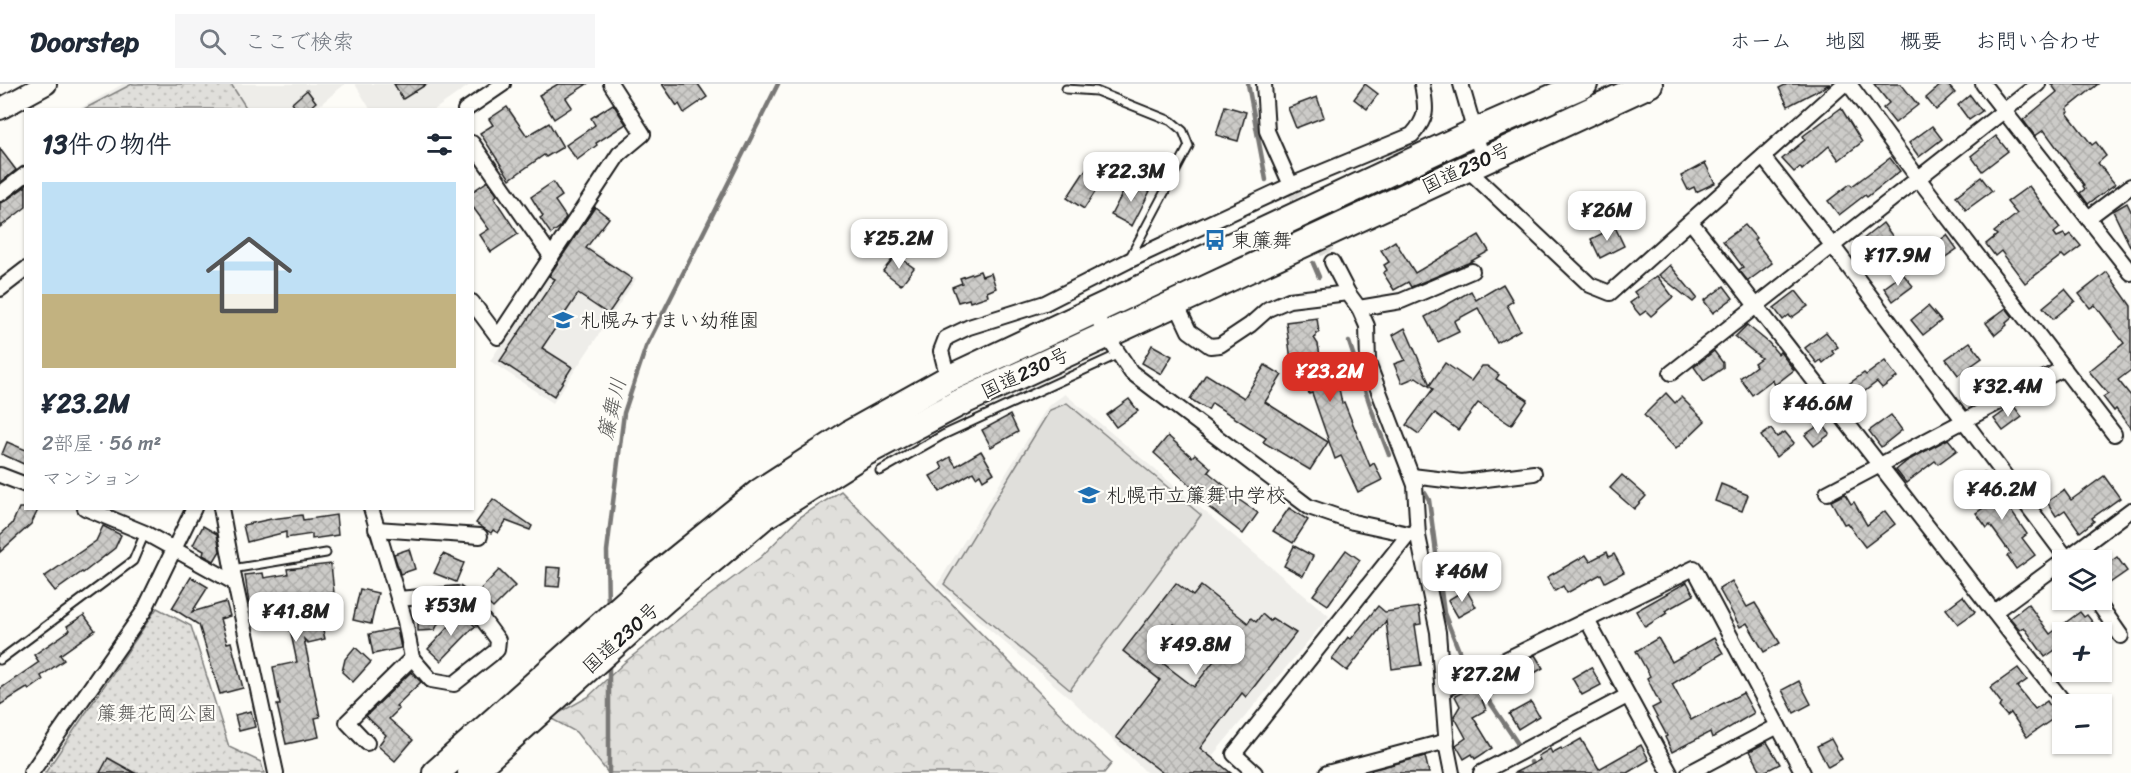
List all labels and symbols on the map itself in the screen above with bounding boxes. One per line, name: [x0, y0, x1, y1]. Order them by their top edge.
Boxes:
street label: 国道230号: [1415, 132, 1517, 204]
pin: ¥22.3M: [1082, 152, 1180, 203]
pin: ¥26M: [1571, 191, 1643, 242]
pin: ¥25.2M: [850, 219, 948, 270]
place label: 東簾舞: [1232, 223, 1292, 258]
bus stop icon: 東簾舞: [1203, 228, 1227, 252]
pin: ¥17.9M: [1849, 236, 1947, 287]
place label: 札幌みすまい幼稚園: [580, 303, 759, 338]
school or university icon: 札幌みすまい幼稚園: [551, 308, 575, 332]
street label: 国道230号: [974, 337, 1076, 409]
pin: ¥23.2M: [1281, 352, 1379, 403]
pin: ¥32.4M: [1959, 367, 2057, 418]
water label: 簾舞川: [586, 374, 638, 444]
pin: ¥46.6M: [1769, 384, 1867, 435]
pin: ¥46.2M: [1953, 470, 2051, 521]
place label: 札幌市立簾舞中学校: [1106, 478, 1286, 513]
school or university icon: 札幌市立簾舞中学校: [1077, 483, 1101, 507]
pin: ¥46M: [1426, 552, 1498, 603]
pin: ¥53M: [415, 586, 487, 637]
pin: ¥41.8M: [247, 592, 345, 643]
street label: 国道230号: [574, 593, 668, 683]
pin: ¥49.8M: [1147, 625, 1245, 676]
pin: ¥27.2M: [1437, 655, 1535, 706]
park label: 簾舞花岡公園: [97, 696, 217, 731]

